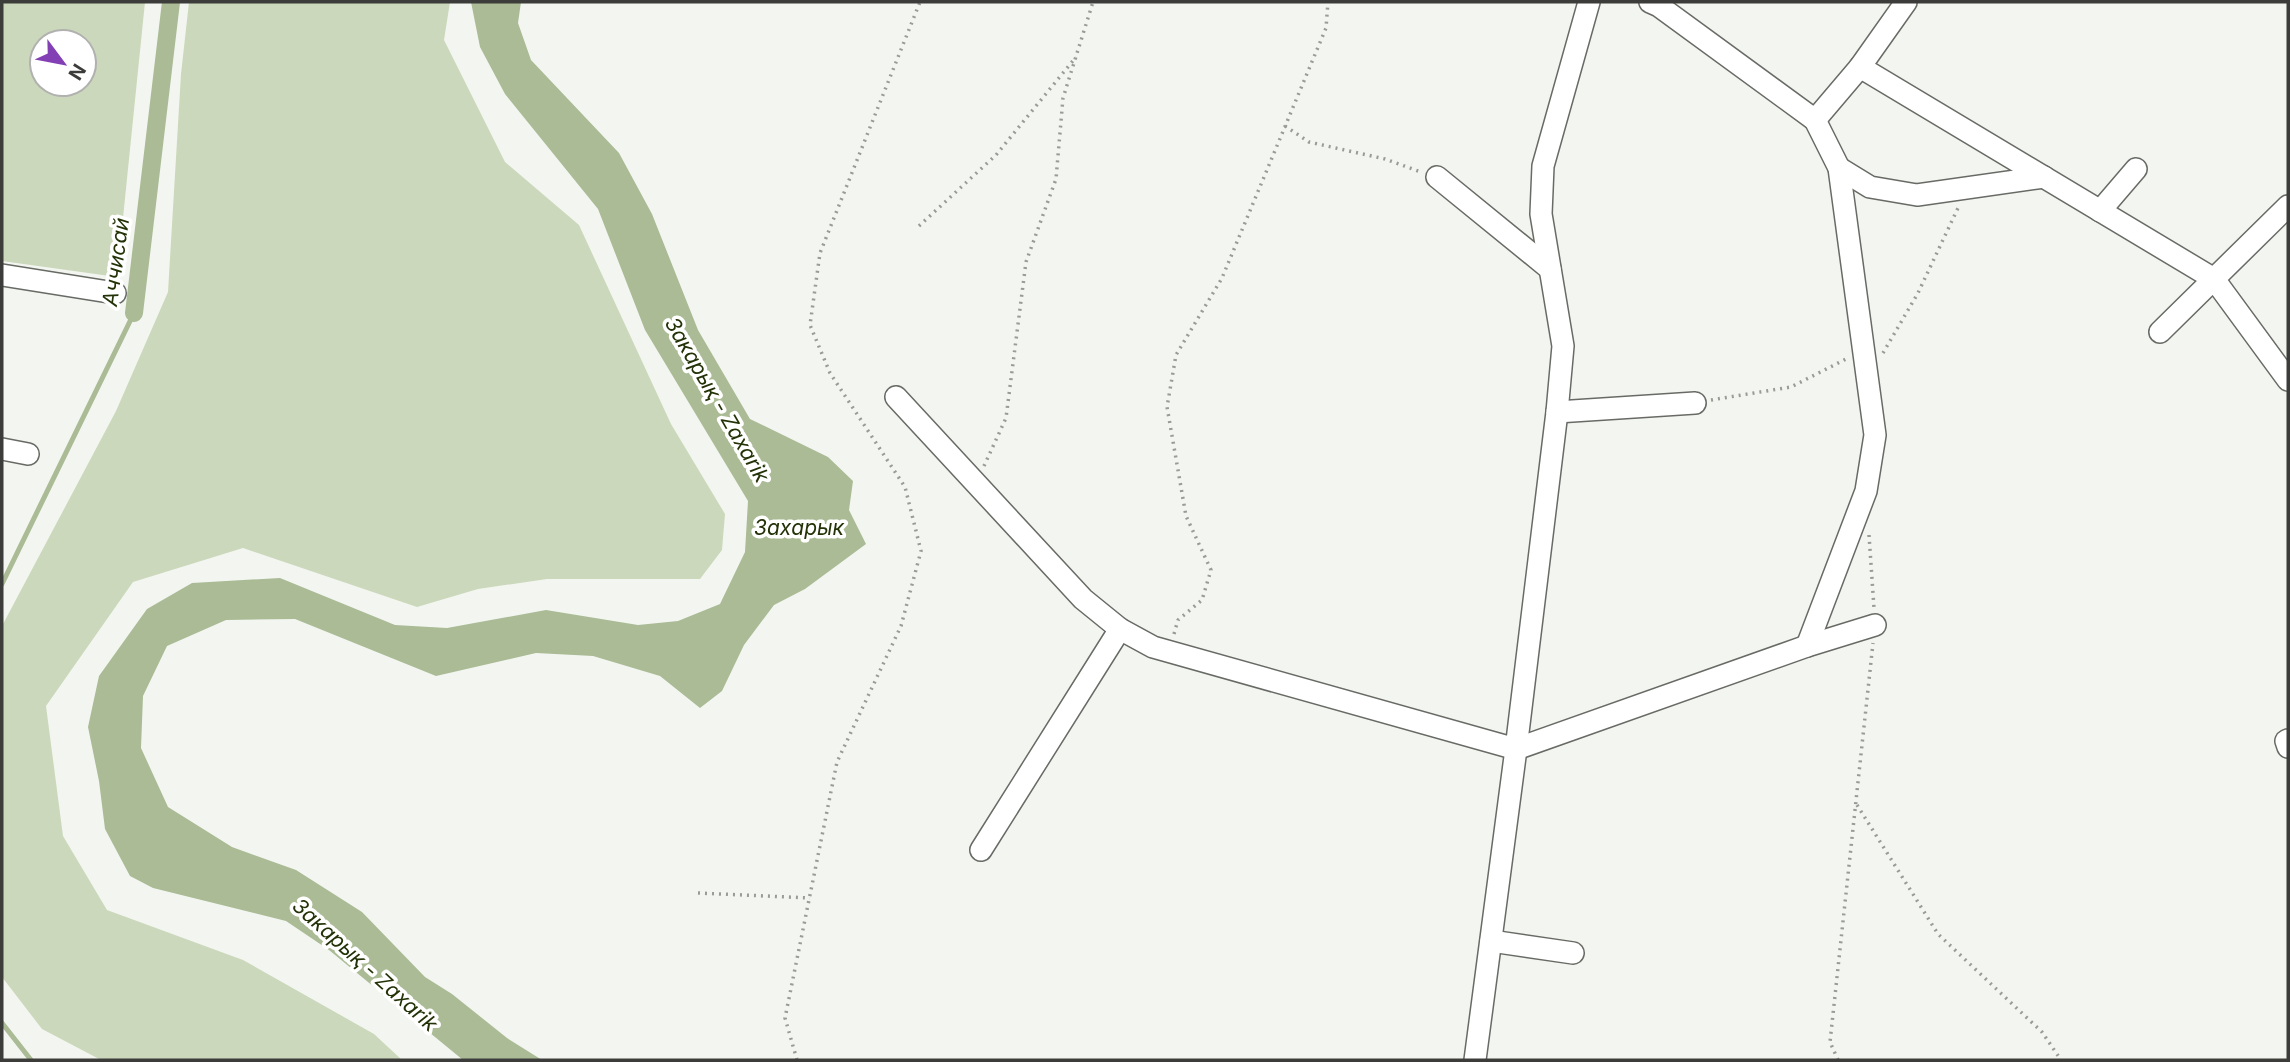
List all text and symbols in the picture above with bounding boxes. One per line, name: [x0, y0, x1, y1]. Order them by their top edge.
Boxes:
north arrow: [28, 28, 98, 98]
text: N: [63, 60, 91, 84]
water label: Аччисай: [97, 216, 134, 309]
water label: Закарық - Zaxarik: [660, 313, 775, 487]
water label: Захарык: [754, 515, 845, 540]
water label: Закарық - Zaxarik: [288, 893, 443, 1037]

